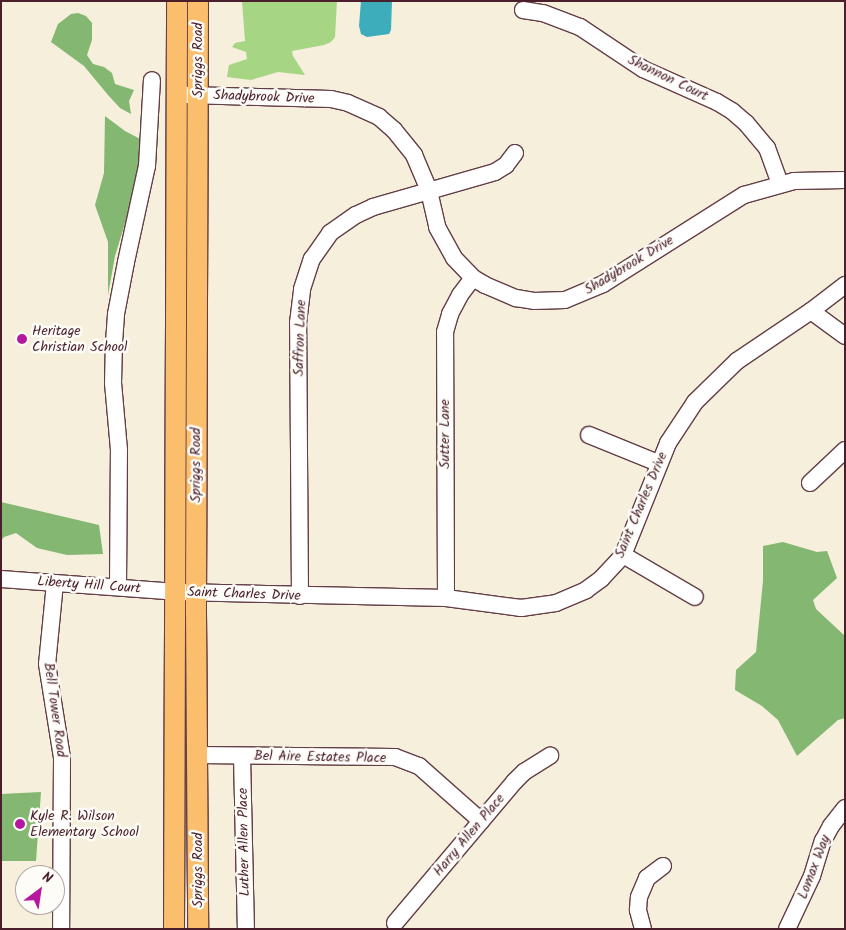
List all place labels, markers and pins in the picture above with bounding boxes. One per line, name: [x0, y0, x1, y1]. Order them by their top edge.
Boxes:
place label: Heritage Christian School: [32, 323, 127, 356]
marker: Heritage Christian School: [16, 333, 28, 345]
place label: Kyle R. Wilson Elementary School: [30, 808, 139, 840]
marker: Kyle R. Wilson Elementary School: [14, 818, 26, 830]

